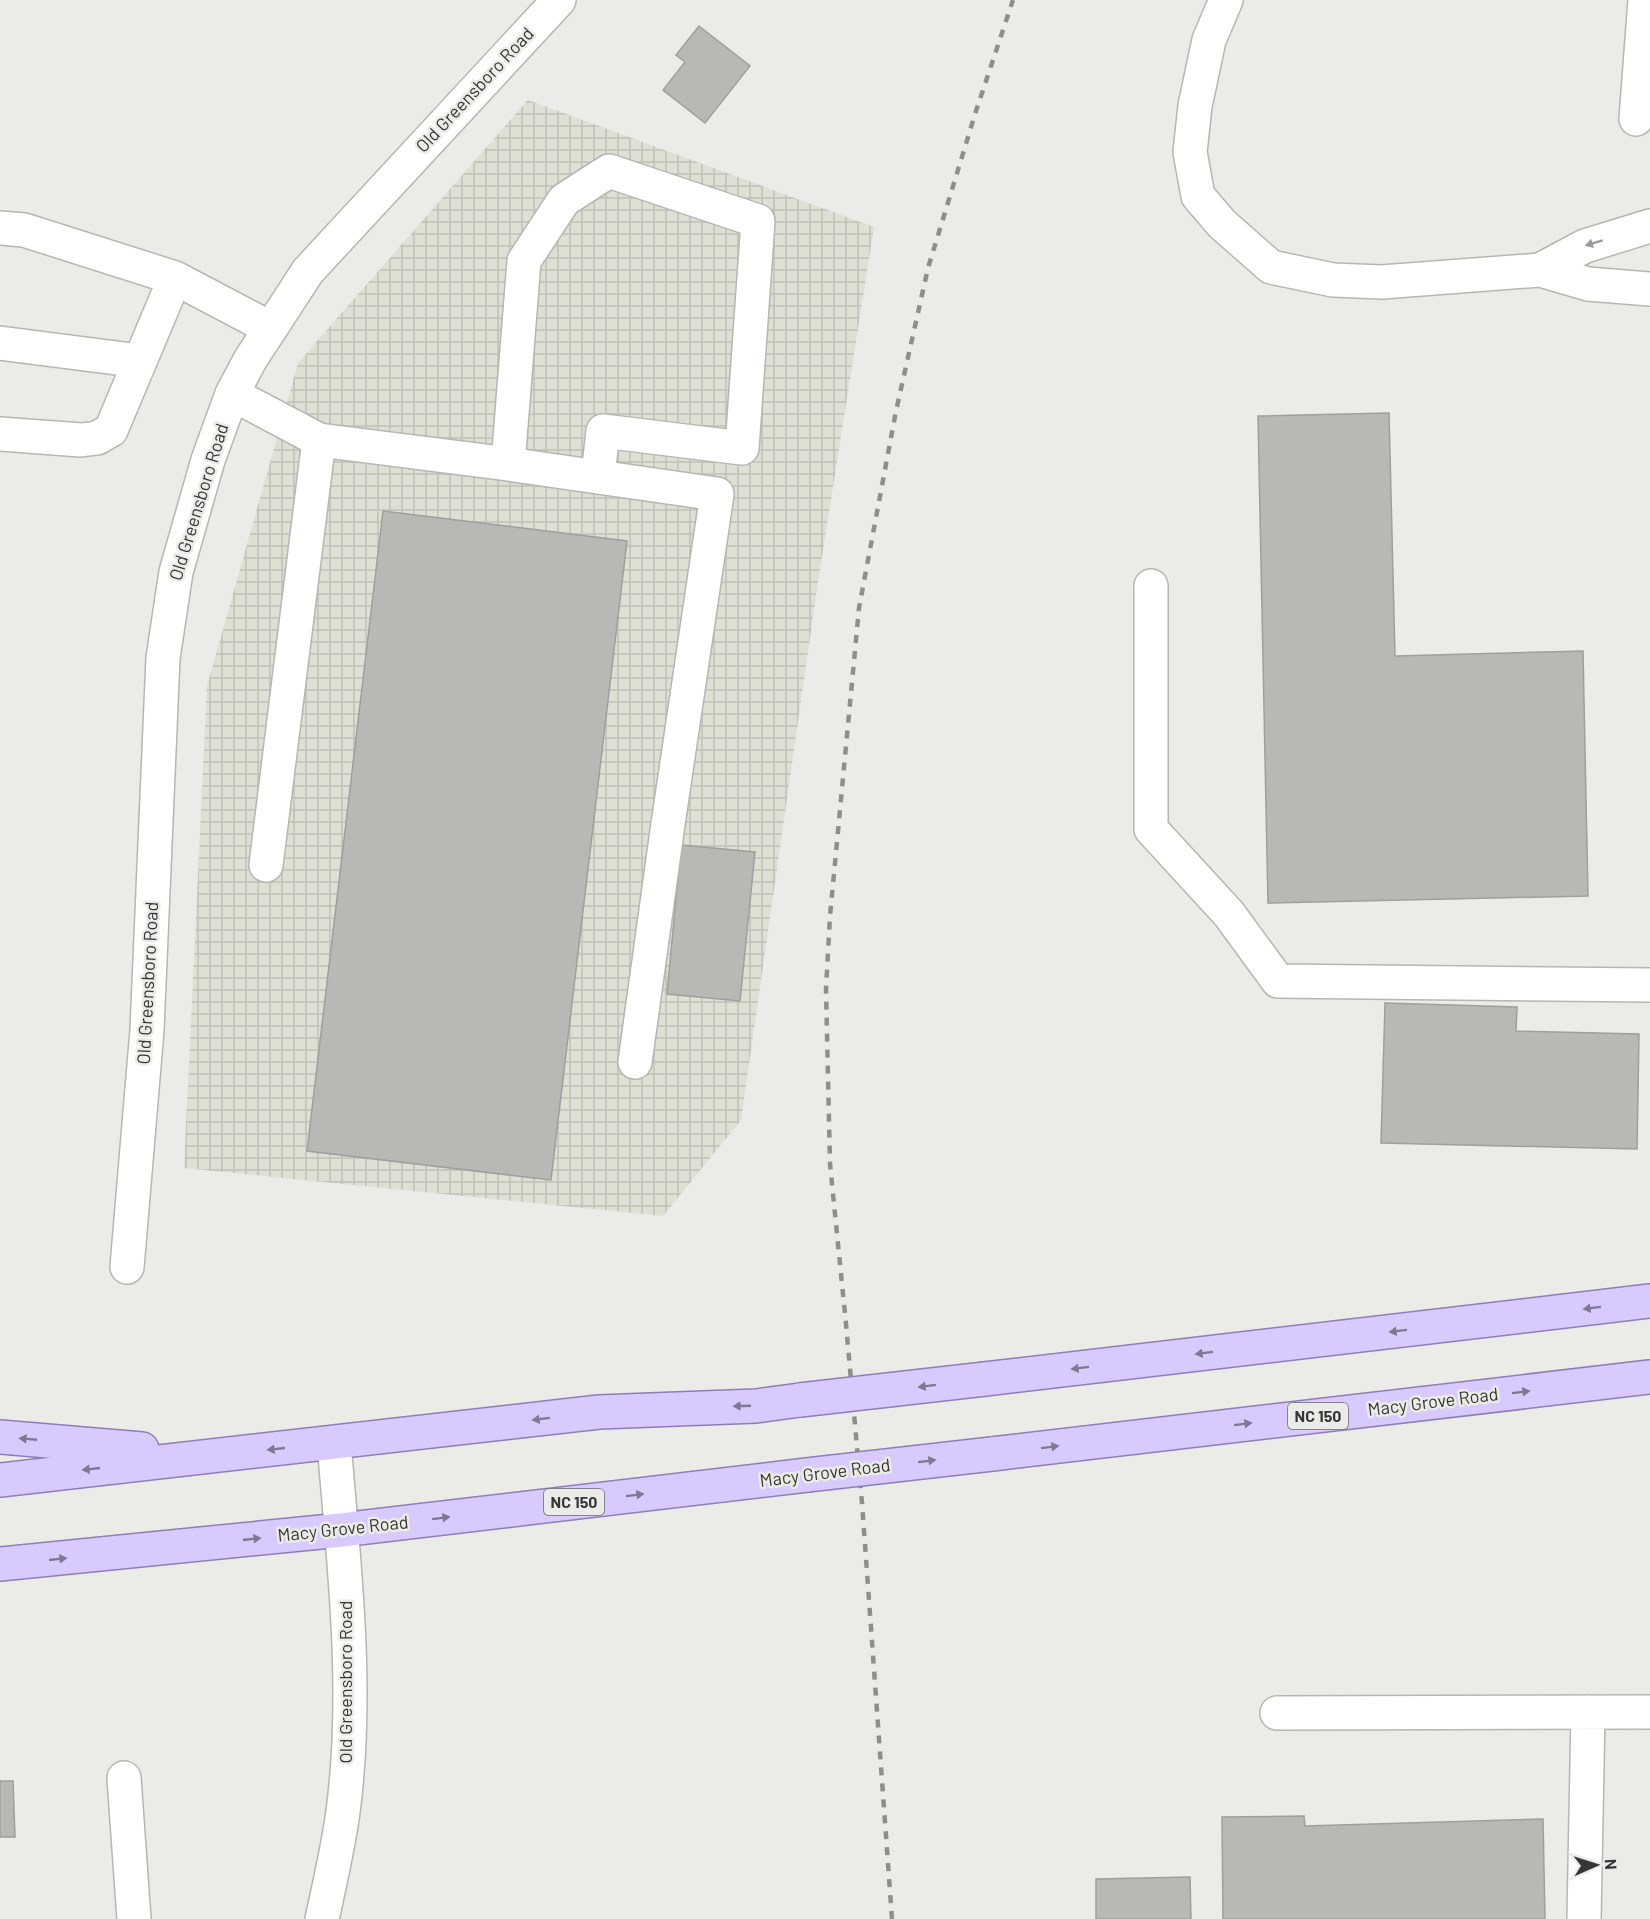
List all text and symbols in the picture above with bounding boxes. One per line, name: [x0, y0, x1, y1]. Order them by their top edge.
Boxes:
street label: Old Greensboro Road: [411, 22, 538, 156]
one-way arrow: [1585, 239, 1603, 249]
street label: Old Greensboro Road: [164, 421, 232, 583]
street label: Old Greensboro Road: [132, 901, 162, 1065]
one-way arrow: [1582, 1303, 1601, 1313]
one-way arrow: [1388, 1326, 1407, 1335]
one-way arrow: [1195, 1348, 1214, 1358]
one-way arrow: [1071, 1363, 1090, 1373]
one-way arrow: [918, 1381, 937, 1390]
street label: Macy Grove Road: [1366, 1382, 1499, 1420]
one-way arrow: [1511, 1387, 1530, 1397]
one-way arrow: [733, 1402, 752, 1411]
road number: NC 150: [1288, 1403, 1348, 1429]
one-way arrow: [531, 1415, 550, 1424]
one-way arrow: [1234, 1419, 1253, 1429]
one-way arrow: [19, 1434, 38, 1444]
one-way arrow: [1040, 1442, 1059, 1452]
one-way arrow: [267, 1444, 286, 1454]
street label: Macy Grove Road: [758, 1453, 891, 1491]
one-way arrow: [918, 1456, 937, 1466]
one-way arrow: [82, 1464, 101, 1474]
road number: NC 150: [544, 1489, 604, 1515]
one-way arrow: [625, 1491, 644, 1500]
street label: Macy Grove Road: [276, 1510, 409, 1546]
one-way arrow: [432, 1513, 451, 1523]
one-way arrow: [243, 1534, 262, 1544]
one-way arrow: [49, 1554, 68, 1564]
street label: Old Greensboro Road: [334, 1601, 356, 1764]
north arrow: [1566, 1835, 1626, 1895]
text: N: [1602, 1858, 1621, 1870]

